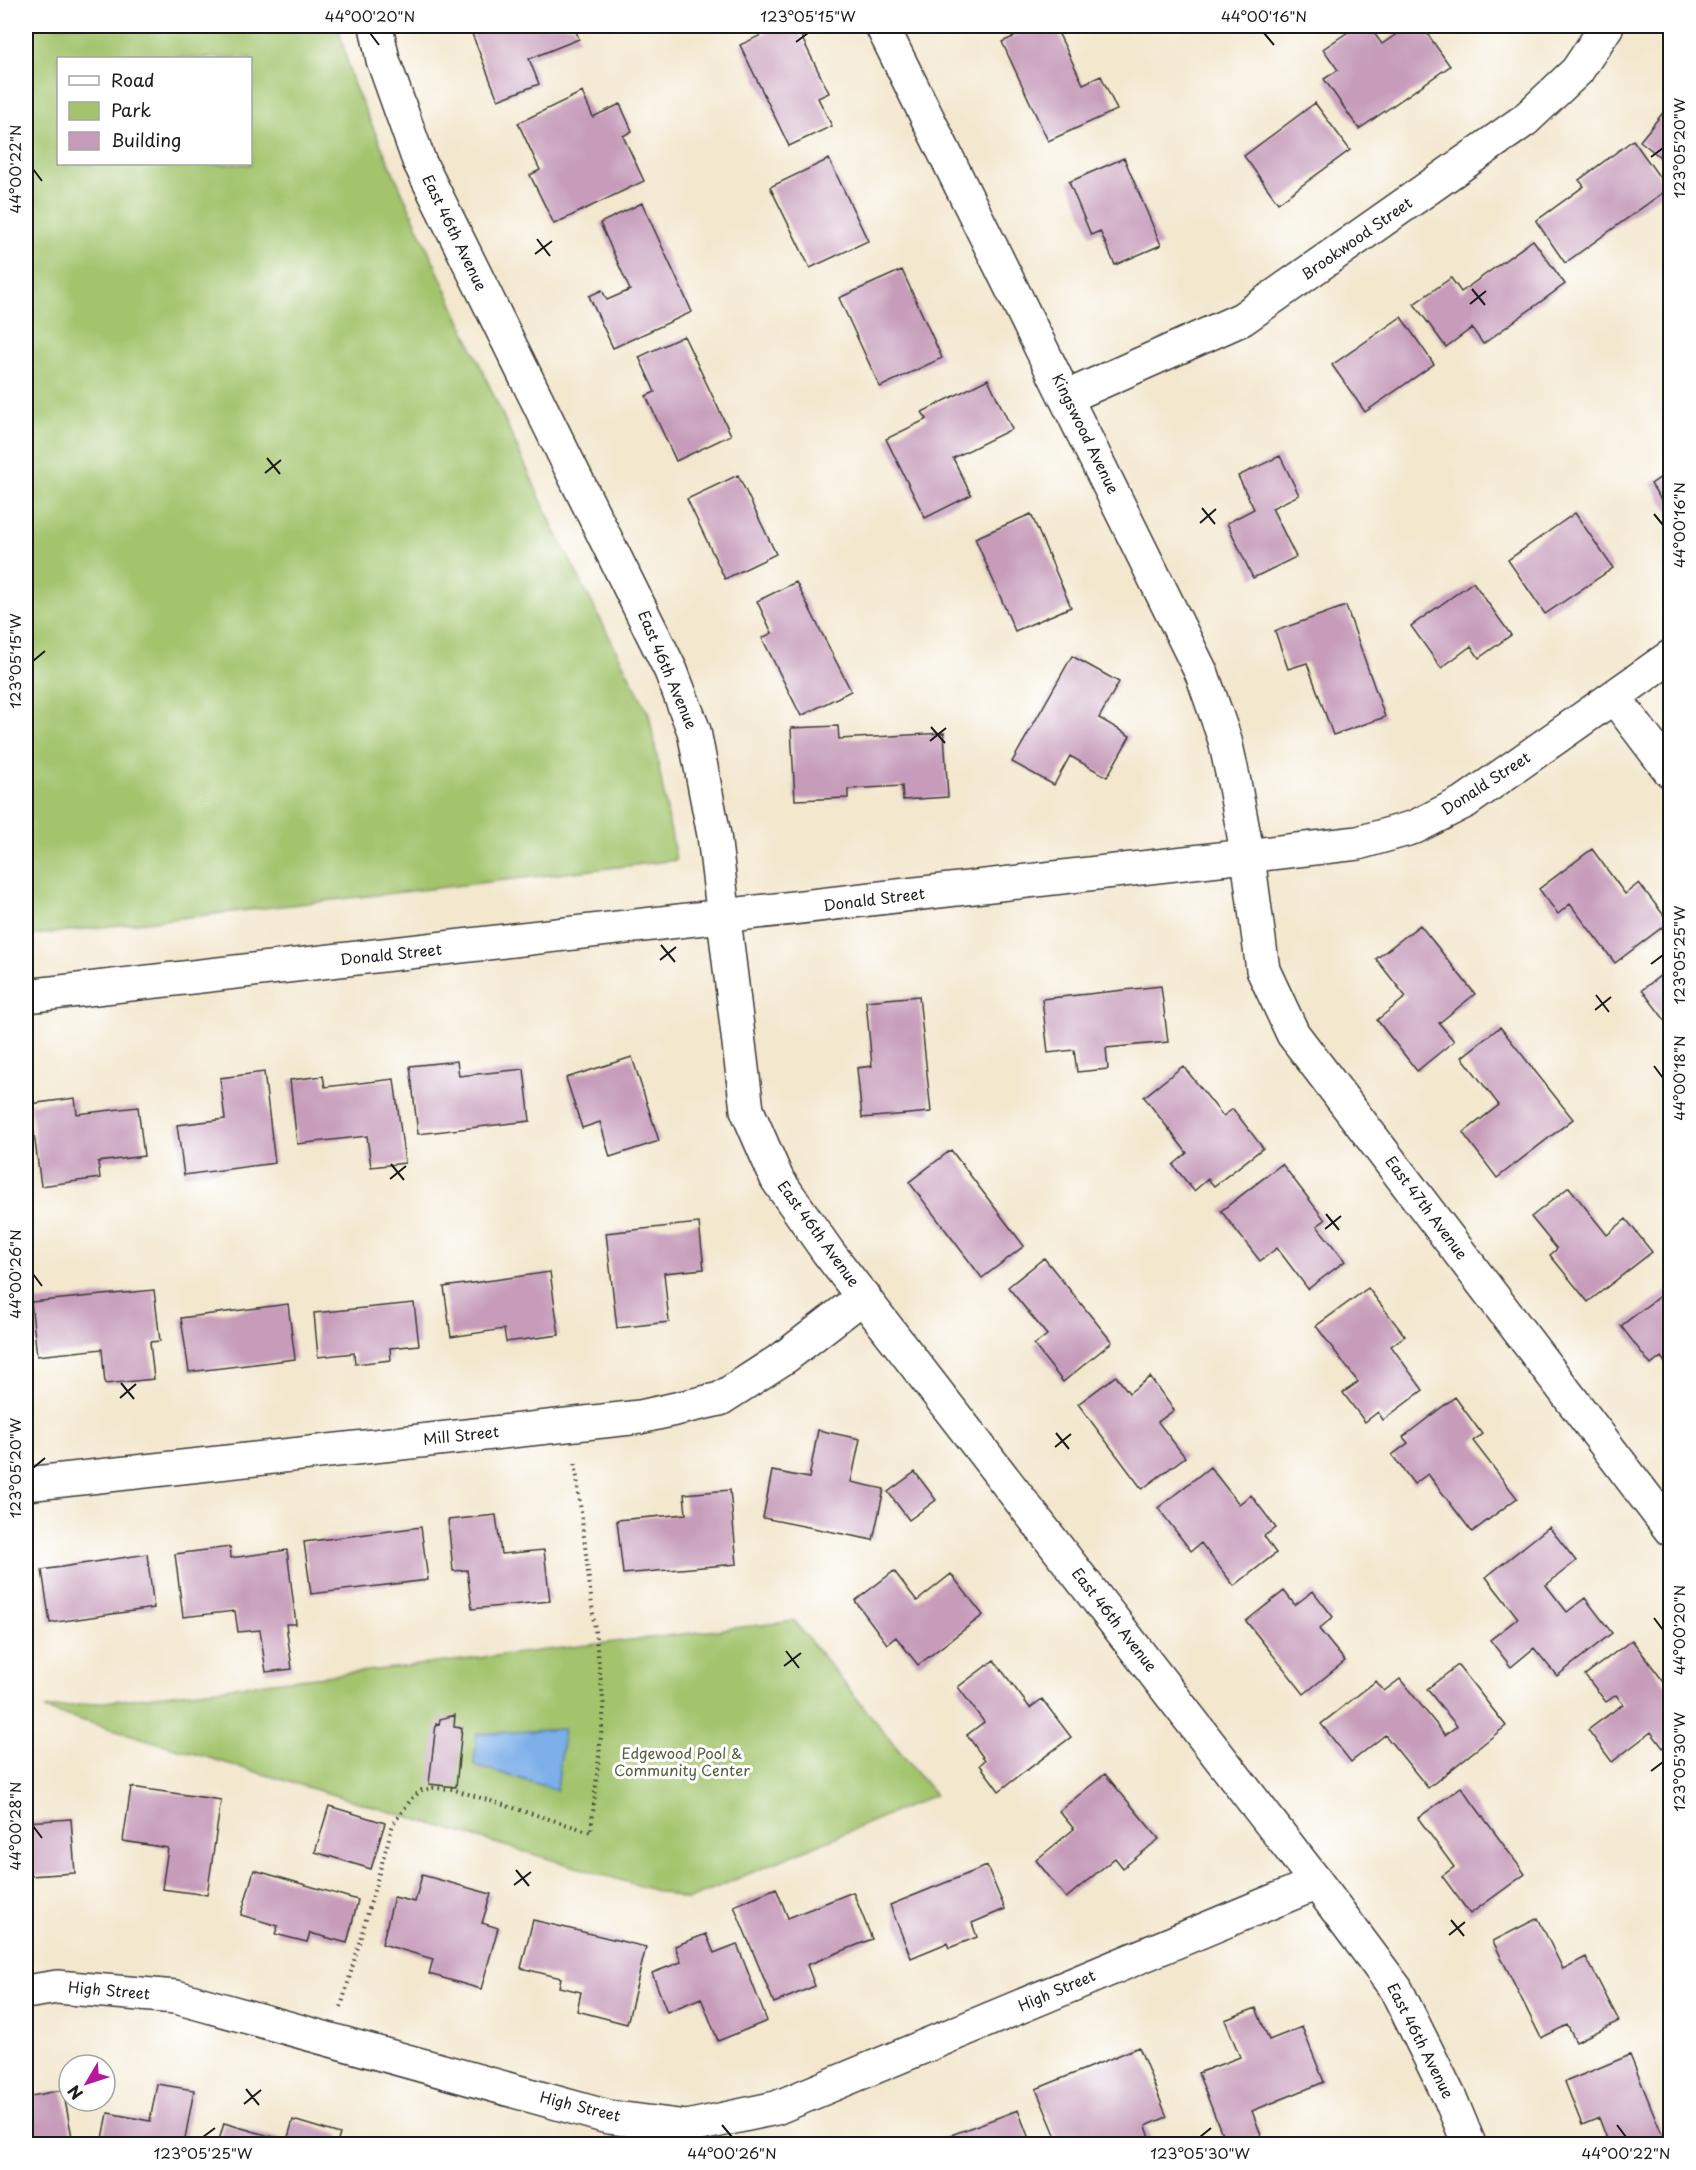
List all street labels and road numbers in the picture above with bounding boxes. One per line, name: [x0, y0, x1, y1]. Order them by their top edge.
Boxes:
street label: East 46th Avenue: [417, 170, 493, 294]
street label: Brookwood Street: [1296, 191, 1416, 285]
street label: Kingswood Avenue: [1047, 369, 1125, 497]
street label: East 46th Avenue: [633, 607, 704, 732]
street label: Donald Street: [1436, 745, 1534, 820]
street label: Donald Street: [822, 881, 926, 916]
street label: Donald Street: [339, 937, 443, 970]
street label: East 47th Avenue: [1381, 1150, 1474, 1264]
street label: East 46th Avenue: [773, 1175, 866, 1291]
street label: Mill Street: [422, 1419, 500, 1450]
street label: East 46th Avenue: [1067, 1562, 1163, 1676]
street label: High Street: [1014, 1963, 1099, 2016]
street label: High Street: [67, 1974, 151, 2005]
street label: East 46th Avenue: [1382, 1979, 1460, 2102]
street label: High Street: [538, 2084, 623, 2127]

